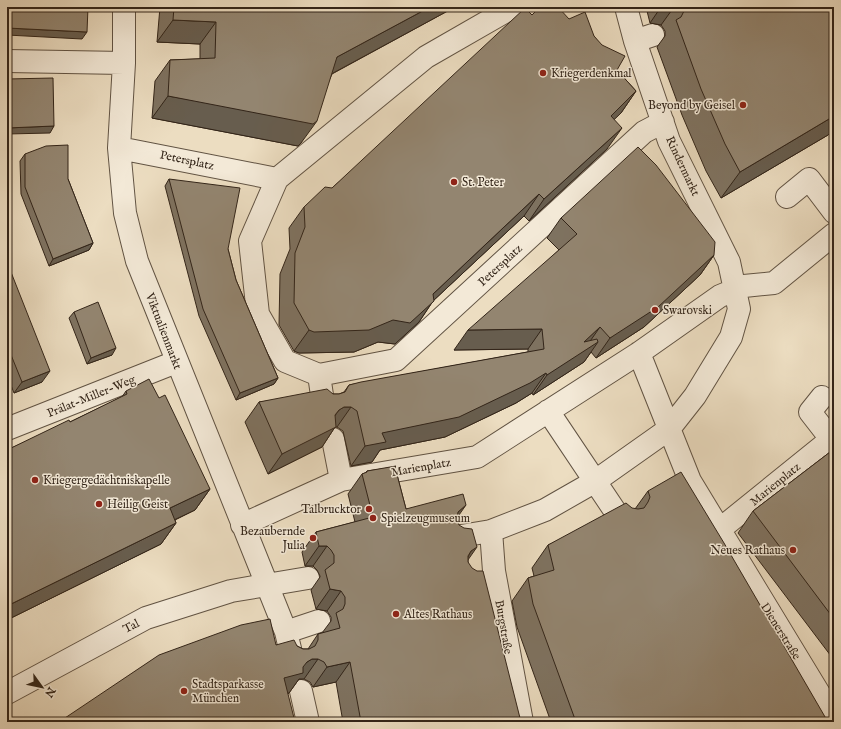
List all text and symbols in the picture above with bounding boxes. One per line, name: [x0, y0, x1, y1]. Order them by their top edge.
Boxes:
place label: Kriegerdenkmal: [551, 66, 632, 81]
marker: Kriegerdenkmal: [538, 68, 548, 78]
place label: Beyond by Geisel: [648, 98, 736, 113]
marker: Beyond by Geisel: [738, 100, 748, 110]
street label: Rindermarkt: [662, 134, 703, 199]
street label: Petersplatz: [158, 147, 216, 175]
place label: St. Peter: [462, 175, 504, 190]
marker: St. Peter: [449, 177, 459, 187]
street label: Petersplatz: [475, 241, 527, 290]
street label: Viktualienmarkt: [142, 290, 185, 372]
place label: Swarovski: [663, 303, 712, 318]
marker: Swarovski: [650, 305, 660, 315]
street label: Prälat-Miller-Weg: [45, 372, 138, 421]
street label: Marienplatz: [390, 455, 453, 481]
street label: Marienplatz: [747, 459, 805, 510]
place label: Kriegergedächtniskapelle: [43, 473, 170, 489]
marker: Kriegergedächtniskapelle: [30, 475, 40, 485]
place label: Heilig Geist: [107, 497, 168, 512]
marker: Heilig Geist: [94, 499, 104, 509]
place label: Talbrucktor: [301, 502, 362, 517]
marker: Talbrucktor: [364, 504, 374, 514]
place label: Spielzeugmuseum: [381, 511, 470, 527]
marker: Spielzeugmuseum: [368, 513, 378, 523]
place label: Bezaubernde Julia: [240, 524, 306, 554]
marker: Bezaubernde Julia: [308, 533, 318, 543]
place label: Neues Rathaus: [710, 543, 785, 558]
marker: Neues Rathaus: [788, 545, 798, 555]
street label: Burgstraße: [491, 599, 516, 656]
street label: Dienerstraße: [757, 600, 804, 663]
place label: Altes Rathaus: [403, 607, 472, 622]
marker: Altes Rathaus: [391, 609, 401, 619]
street label: Tal: [121, 616, 143, 637]
north arrow: [22, 667, 62, 707]
place label: Stadtsparkasse München: [192, 677, 264, 706]
text: N: [41, 683, 59, 700]
marker: Stadtsparkasse München: [179, 686, 189, 696]

